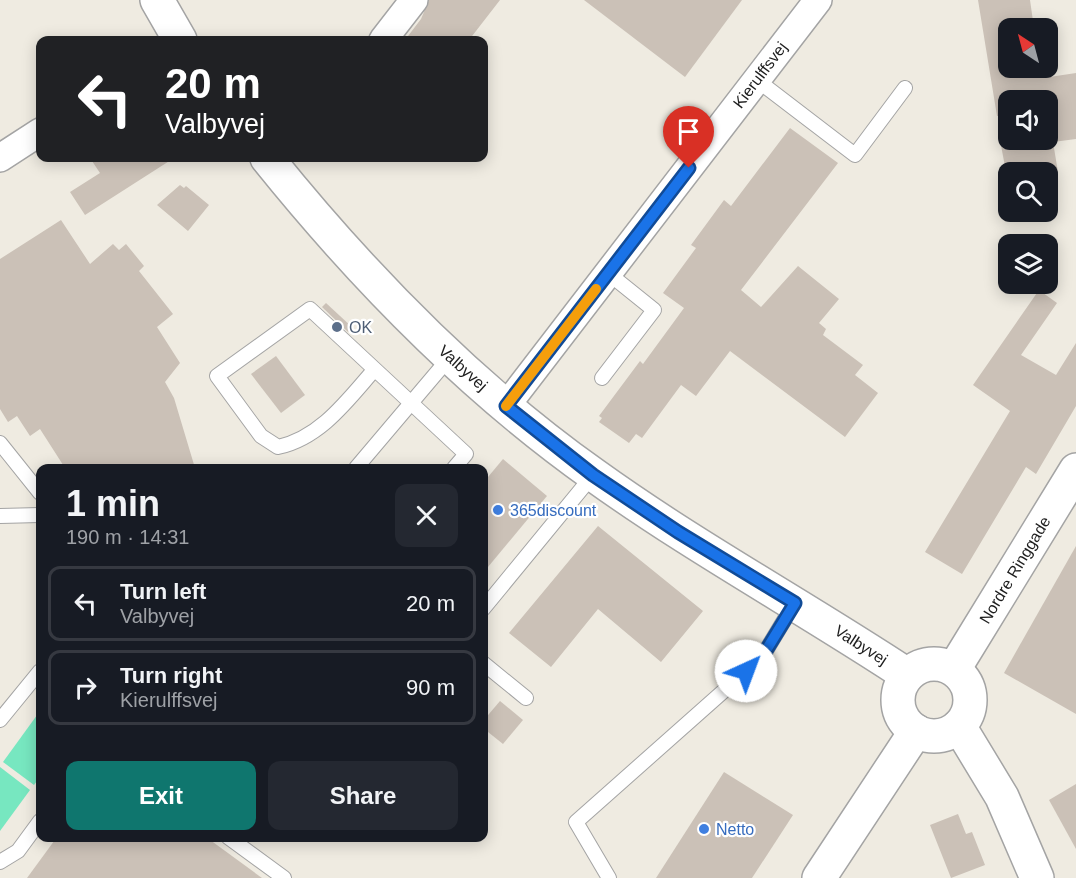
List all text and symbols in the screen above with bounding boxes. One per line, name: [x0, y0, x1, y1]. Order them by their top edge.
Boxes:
north arrow: [998, 18, 1058, 78]
map controls: [998, 18, 1058, 294]
street label: Kierulffsvej: [730, 39, 790, 111]
icon: left: [66, 60, 144, 138]
text: 20 m: [165, 60, 261, 107]
button: sound: [998, 90, 1058, 150]
pin: [663, 106, 714, 168]
text: Valbyvej: [165, 109, 265, 139]
icon: arrive: [672, 115, 705, 148]
button: search: [998, 162, 1058, 222]
button: layers: [998, 234, 1058, 294]
place label: OK: [349, 319, 372, 336]
marker: OK: [330, 320, 344, 334]
street label: Valbyvej: [435, 342, 491, 394]
text: 1 min: [66, 483, 160, 524]
button: close: [395, 484, 458, 547]
place label: 365discount: [510, 502, 597, 519]
marker: 365discount: [491, 503, 505, 517]
street label: Nordre Ringgade: [976, 513, 1054, 627]
text: 190 m · 14:31: [66, 526, 189, 548]
text: Turn left: [120, 579, 206, 604]
icon: left: [69, 587, 102, 620]
text: 20 m: [406, 591, 455, 616]
text: Valbyvej: [120, 605, 194, 627]
street label: Valbyvej: [832, 622, 890, 668]
position arrow: [714, 639, 778, 703]
text: Turn right: [120, 663, 222, 688]
icon: right: [69, 671, 102, 704]
text: 90 m: [406, 675, 455, 700]
text: Kierulffsvej: [120, 689, 217, 711]
button: Exit: [66, 761, 256, 830]
button: Share: [268, 761, 458, 830]
place label: Netto: [716, 821, 754, 838]
marker: Netto: [697, 822, 711, 836]

